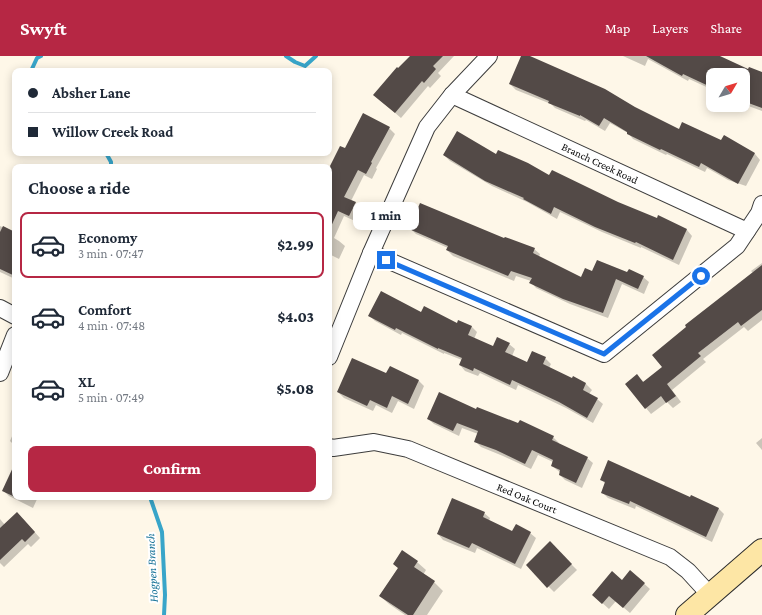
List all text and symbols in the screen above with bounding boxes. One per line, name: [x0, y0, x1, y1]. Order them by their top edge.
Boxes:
text: Swyft: [20, 18, 67, 39]
text: Map: [605, 20, 630, 36]
text: Layers: [652, 20, 689, 36]
text: Share: [711, 20, 742, 36]
north arrow: [706, 68, 750, 112]
map controls: [706, 68, 750, 112]
text: Absher Lane: [52, 85, 131, 101]
text: Willow Creek Road: [52, 124, 174, 140]
street label: Branch Creek Road: [560, 140, 640, 186]
text: Choose a ride: [28, 178, 130, 198]
callout: 1 min: [353, 202, 419, 230]
text: 1 min: [371, 208, 401, 223]
icon: car: [30, 227, 66, 263]
text: Economy: [78, 230, 137, 246]
text: $2.99: [277, 237, 314, 253]
text: 3 min · 07:47: [78, 246, 144, 261]
route end: [377, 251, 395, 269]
route start: [692, 267, 710, 285]
icon: car: [30, 299, 66, 335]
text: Comfort: [78, 302, 132, 318]
text: $4.03: [277, 309, 314, 325]
text: 4 min · 07:48: [78, 318, 145, 333]
icon: car: [30, 371, 66, 407]
text: XL: [78, 374, 95, 390]
text: $5.08: [276, 381, 314, 397]
text: 5 min · 07:49: [78, 390, 144, 405]
button: Confirm: [28, 446, 316, 492]
street label: Red Oak Court: [495, 481, 559, 516]
water label: Hogpen Branch: [143, 533, 161, 603]

